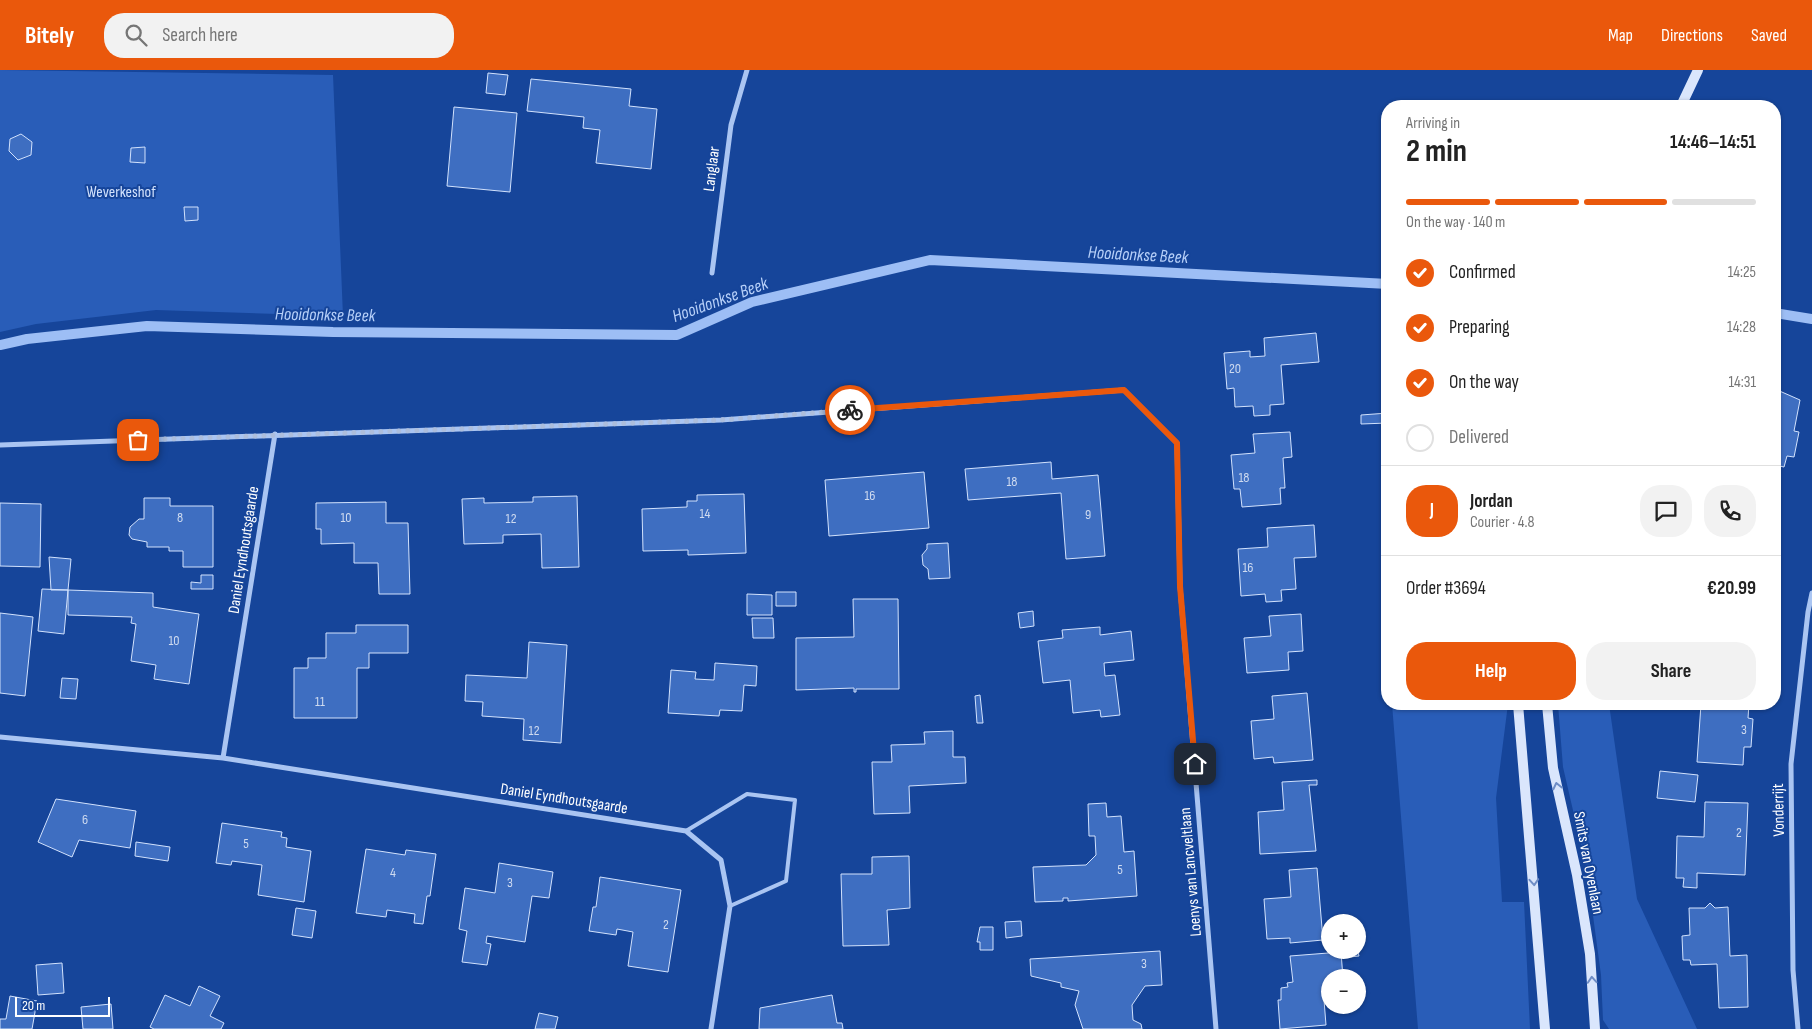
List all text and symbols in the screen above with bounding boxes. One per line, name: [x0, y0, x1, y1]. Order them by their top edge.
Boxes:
search box: [104, 13, 454, 58]
text: Bitely: [25, 21, 74, 50]
icon: search: [122, 21, 150, 49]
text: Search here: [162, 24, 238, 47]
text: Map: [1608, 25, 1633, 46]
text: Directions: [1661, 25, 1723, 46]
text: Saved: [1751, 25, 1787, 46]
text: Arriving in: [1406, 114, 1460, 133]
text: 14:46–14:51: [1670, 131, 1756, 154]
text: 2 min: [1406, 132, 1467, 171]
street label: Langlaar: [700, 145, 724, 193]
park label: Weverkeshof: [86, 183, 156, 202]
text: On the way · 140 m: [1406, 213, 1505, 232]
water label: Hooidonkse Beek: [1087, 242, 1190, 268]
icon: check: [1406, 259, 1434, 287]
text: Confirmed: [1449, 261, 1516, 284]
text: 14:25: [1728, 263, 1756, 282]
water label: Hooidonkse Beek: [669, 273, 772, 327]
water label: Hooidonkse Beek: [275, 304, 377, 326]
icon: check: [1406, 314, 1434, 342]
text: Preparing: [1449, 316, 1510, 339]
text: 14:28: [1727, 318, 1756, 337]
house number: 20: [1229, 360, 1241, 377]
icon: check: [1406, 369, 1434, 397]
text: On the way: [1449, 371, 1519, 394]
text: 14:31: [1728, 373, 1756, 392]
courier: [825, 385, 875, 435]
icon: bike: [836, 396, 864, 424]
pin: [117, 419, 159, 461]
icon: bag: [124, 426, 152, 454]
text: Delivered: [1449, 426, 1509, 449]
house number: 18: [1238, 469, 1250, 486]
house number: 18: [1006, 473, 1018, 490]
street label: Daniel Eyndhoutsgaarde: [225, 485, 263, 615]
button: chat: [1640, 485, 1692, 537]
button: phone: [1704, 485, 1756, 537]
house number: 16: [864, 487, 876, 504]
text: Jordan: [1470, 490, 1513, 513]
text: J: [1430, 499, 1434, 522]
house number: 14: [700, 505, 711, 522]
house number: 9: [1085, 506, 1091, 523]
house number: 8: [177, 509, 183, 526]
house number: 10: [340, 509, 352, 526]
house number: 12: [506, 510, 517, 527]
text: Courier · 4.8: [1470, 513, 1534, 532]
house number: 16: [1242, 559, 1254, 576]
text: Order #3694: [1406, 577, 1486, 600]
text: €20.99: [1707, 577, 1756, 600]
house number: 10: [168, 632, 180, 649]
button: Help: [1406, 642, 1576, 700]
button: Share: [1586, 642, 1756, 700]
house number: 11: [315, 693, 325, 710]
house number: 3: [1741, 721, 1747, 738]
house number: 12: [529, 722, 540, 739]
pin: [1174, 743, 1216, 785]
icon: home: [1181, 750, 1209, 778]
street label: Daniel Eyndhoutsgaarde: [499, 780, 629, 818]
one-way arrow: [1552, 782, 1563, 791]
street label: Vonderrijt: [1769, 783, 1789, 837]
street label: Loenys van Lancveltlaan: [1176, 807, 1206, 937]
street label: Smits van Oyenlaan: [1569, 810, 1607, 916]
house number: 6: [82, 811, 88, 828]
house number: 2: [1736, 824, 1742, 841]
house number: 5: [243, 835, 249, 852]
house number: 5: [1117, 861, 1123, 878]
house number: 4: [390, 864, 396, 881]
house number: 3: [507, 874, 513, 891]
one-way arrow: [1528, 879, 1539, 887]
map controls: [1321, 914, 1366, 1014]
button: +: [1321, 914, 1366, 959]
house number: 2: [663, 916, 669, 933]
house number: 3: [1141, 955, 1147, 972]
button: −: [1321, 969, 1366, 1014]
one-way arrow: [1586, 976, 1597, 984]
scale bar: [15, 994, 110, 1017]
text: 20 m: [22, 997, 45, 1014]

